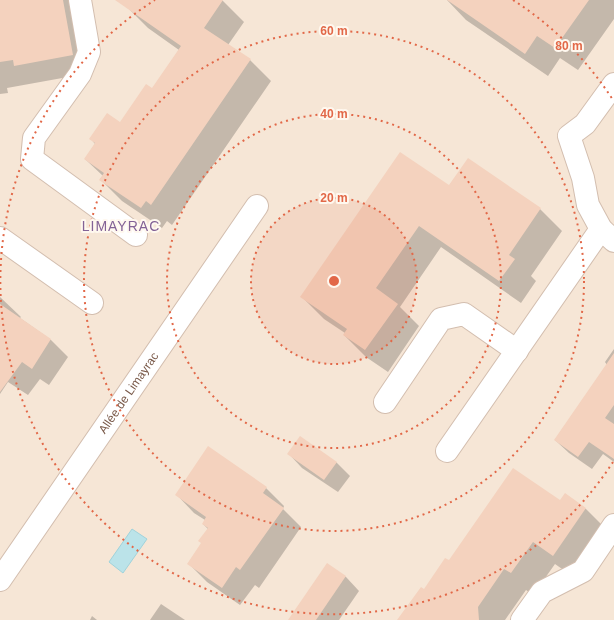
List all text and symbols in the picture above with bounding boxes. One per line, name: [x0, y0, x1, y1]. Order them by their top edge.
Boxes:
text: 60 m: [320, 24, 348, 38]
text: 80 m: [555, 39, 583, 53]
text: 40 m: [320, 107, 348, 121]
text: 20 m: [320, 191, 348, 205]
district label: LIMAYRAC: [82, 218, 160, 234]
centre of rings: [327, 274, 341, 288]
street label: Allée de Limayrac: [96, 350, 161, 436]

